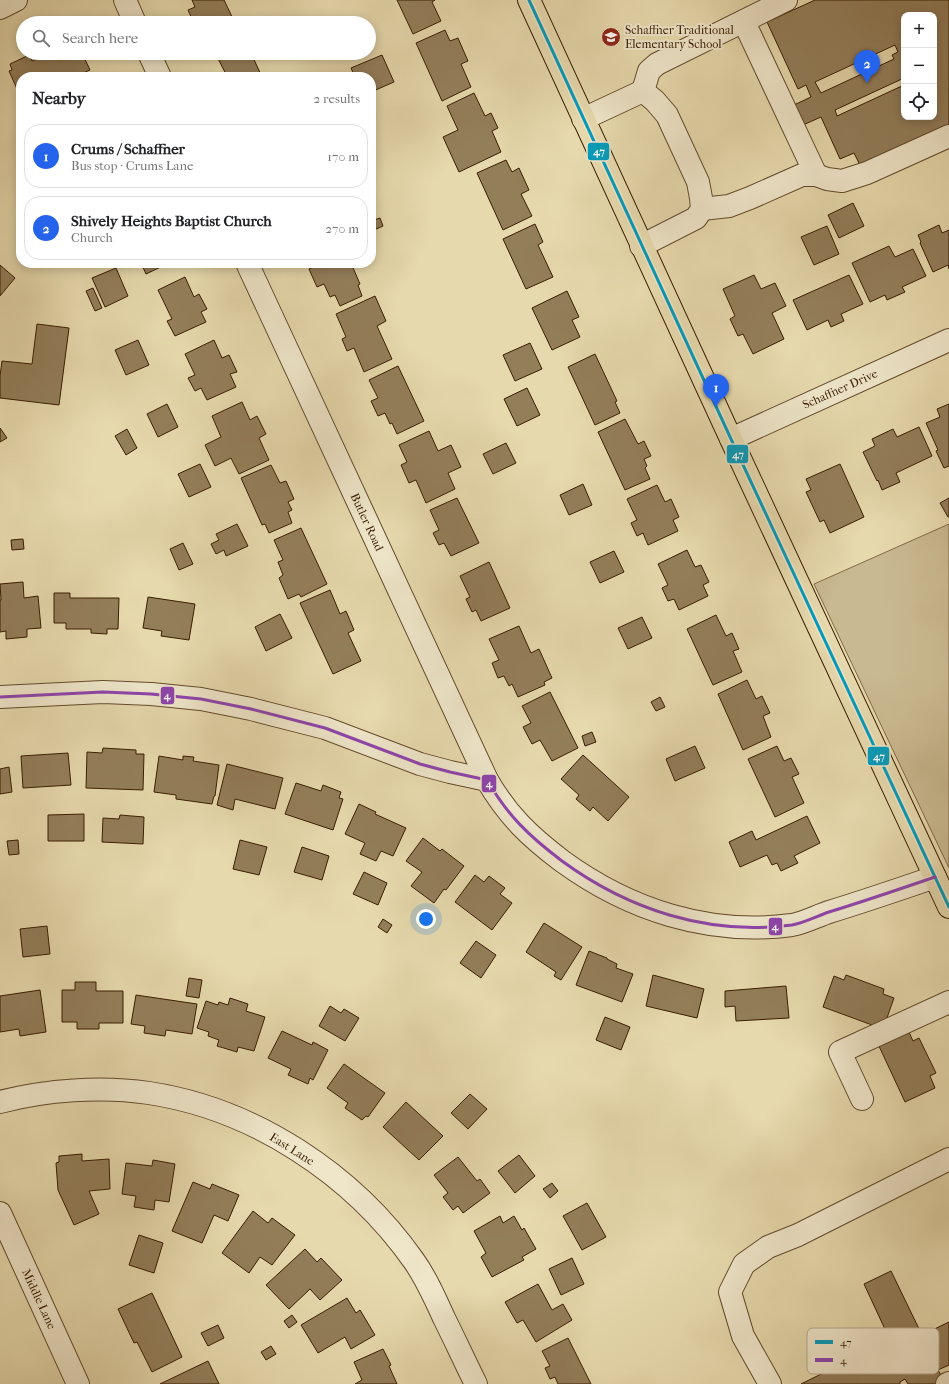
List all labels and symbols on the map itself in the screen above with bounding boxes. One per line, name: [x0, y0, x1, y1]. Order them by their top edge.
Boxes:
place label: Schaffner Traditional Elementary School: [625, 23, 734, 51]
school or university icon: Schaffner Traditional Elementary School: [600, 26, 622, 48]
pin: 2: [854, 50, 880, 83]
line badge: 47: [587, 142, 610, 161]
text: 47: [592, 145, 605, 158]
street label: Schaffner Drive: [800, 366, 880, 412]
pin: 1: [703, 374, 729, 407]
line badge: 47: [726, 444, 749, 464]
text: 47: [731, 448, 744, 461]
street label: Butler Road: [347, 491, 387, 554]
line badge: 4: [160, 686, 175, 705]
text: 4: [163, 689, 171, 702]
line badge: 47: [867, 746, 890, 766]
text: 47: [872, 750, 885, 763]
line badge: 4: [481, 774, 497, 793]
text: 4: [485, 777, 493, 790]
your location: [416, 909, 436, 929]
line badge: 4: [768, 917, 783, 936]
text: 4: [771, 920, 779, 933]
street label: East Lane: [267, 1130, 317, 1168]
street label: Middle Lane: [19, 1267, 59, 1331]
legend: [807, 1328, 939, 1374]
text: 47: [840, 1336, 852, 1349]
text: 4: [840, 1354, 847, 1367]

